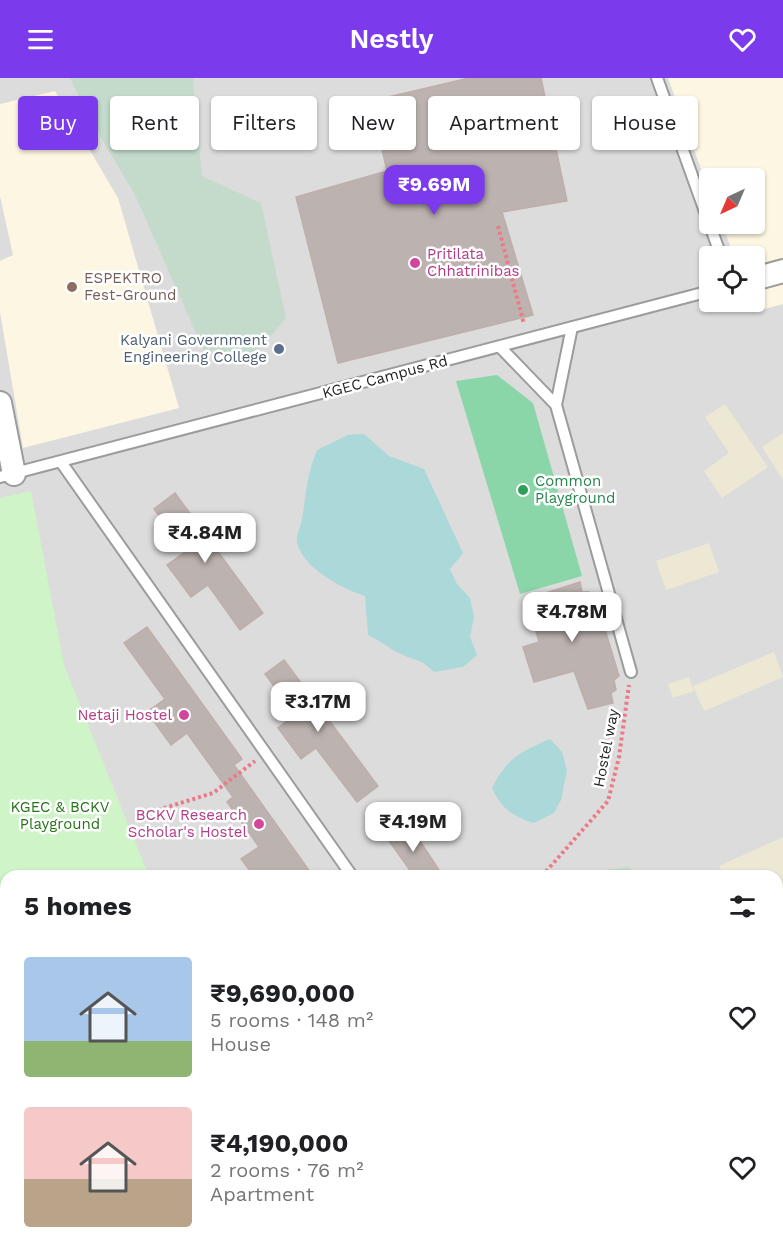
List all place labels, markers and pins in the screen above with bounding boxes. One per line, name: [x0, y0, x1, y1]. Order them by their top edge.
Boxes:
pin: ₹9.69M: [385, 165, 483, 216]
place label: Pritilata Chhatrinibas: [427, 245, 520, 280]
marker: Pritilata Chhatrinibas: [408, 256, 422, 270]
place label: ESPEKTRO Fest-Ground: [84, 269, 176, 304]
marker: ESPEKTRO Fest-Ground: [65, 280, 79, 294]
place label: Kalyani Government Engineering College: [120, 331, 268, 366]
marker: Kalyani Government Engineering College: [272, 342, 286, 356]
place label: Common Playground: [535, 472, 615, 507]
marker: Common Playground: [516, 483, 530, 497]
pin: ₹4.84M: [156, 513, 254, 564]
pin: ₹4.78M: [523, 592, 621, 643]
pin: ₹3.17M: [269, 682, 367, 733]
place label: Netaji Hostel: [77, 706, 172, 724]
marker: Netaji Hostel: [177, 708, 191, 722]
pin: ₹4.19M: [364, 802, 462, 853]
place label: BCKV Research Scholar's Hostel: [128, 806, 247, 841]
marker: BCKV Research Scholar's Hostel: [252, 817, 266, 831]

